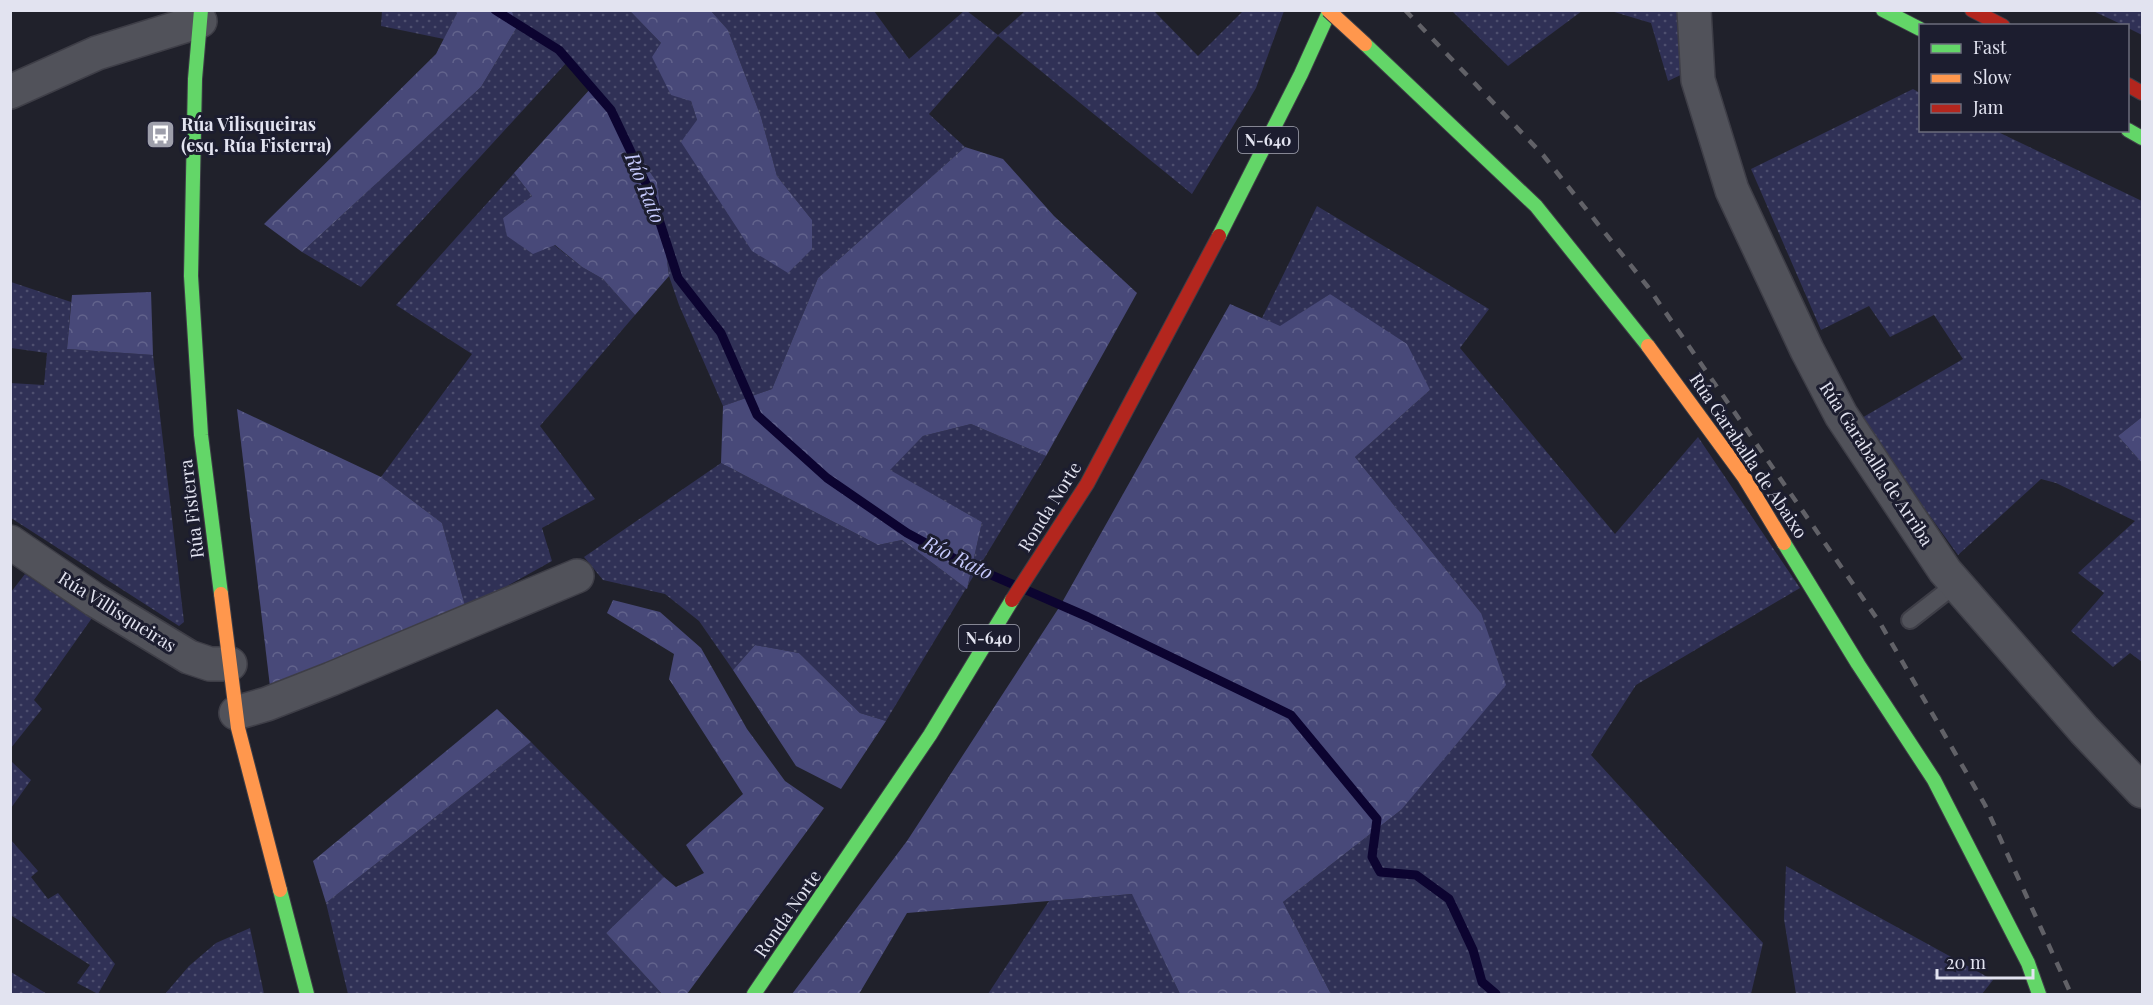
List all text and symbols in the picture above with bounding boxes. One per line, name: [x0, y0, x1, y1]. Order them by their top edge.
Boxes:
legend: [1919, 24, 2129, 132]
text: Fast: [1973, 35, 2007, 59]
text: Slow: [1973, 65, 2011, 89]
text: Jam: [1972, 95, 2003, 119]
place label: Rúa Vilisqueiras (esq. Rúa Fisterra): [181, 112, 332, 157]
bus stop icon: Rúa Vilisqueiras (esq. Rúa Fisterra): [144, 119, 176, 151]
road number: N-640: [1238, 127, 1298, 153]
water label: Río Rato: [620, 147, 673, 227]
street label: Rúa Garaballa de Abaixo: [1684, 368, 1813, 543]
street label: Rúa Garaballa de Arriba: [1815, 377, 1939, 550]
street label: Ronda Norte: [1012, 457, 1086, 556]
street label: Rúa Fisterra: [173, 458, 209, 560]
water label: Río Rato: [918, 528, 998, 585]
street label: Rúa Villisqueiras: [54, 565, 181, 657]
road number: N-640: [959, 625, 1019, 651]
street label: Ronda Norte: [748, 865, 826, 962]
scale bar: [1937, 942, 2033, 980]
text: 20 m: [1946, 950, 1986, 974]

